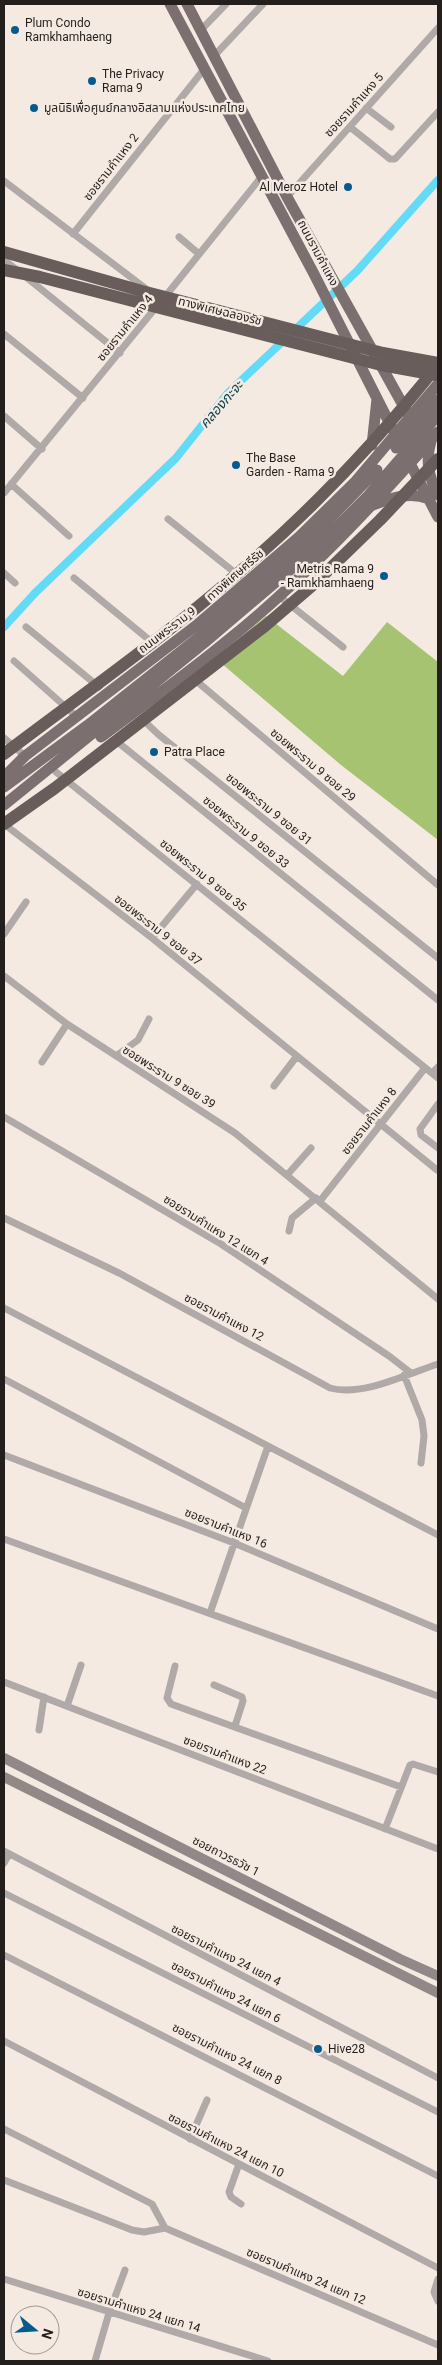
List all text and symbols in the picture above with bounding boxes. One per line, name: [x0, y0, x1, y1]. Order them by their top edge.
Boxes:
place label: Plum Condo Ramkhamhaeng: [25, 16, 112, 44]
marker: Plum Condo Ramkhamhaeng: [9, 24, 21, 36]
place label: The Privacy Rama 9: [102, 67, 164, 95]
street label: ซอยรามคำแหง 5: [322, 70, 386, 140]
marker: The Privacy Rama 9: [86, 75, 98, 87]
place label: มูลนิธิเพื่อศูนย์กลางอิสลามแห่งประเทศไทย: [44, 99, 245, 115]
marker: มูลนิธิเพื่อศูนย์กลางอิสลามแห่งประเทศไทย: [28, 102, 40, 114]
street label: ซอยรามคำแหง 2: [81, 131, 142, 203]
place label: Al Meroz Hotel: [259, 180, 338, 194]
marker: Al Meroz Hotel: [342, 181, 354, 193]
street label: ถนนรามคำแหง: [295, 218, 341, 288]
street label: ซอยรามคำแหง 4: [94, 292, 156, 364]
street label: ทางพิเศษฉลองรัช: [177, 294, 263, 328]
water label: คลองกะจะ: [196, 376, 247, 431]
place label: The Base Garden - Rama 9: [246, 451, 334, 479]
marker: The Base Garden - Rama 9: [230, 459, 242, 471]
street label: ทางพิเศษศรีรัช: [203, 546, 267, 604]
place label: Metris Rama 9 - Ramkhamhaeng: [281, 562, 374, 590]
marker: Metris Rama 9 - Ramkhamhaeng: [378, 570, 390, 582]
street label: ถนนพระราม 9: [136, 604, 198, 656]
street label: ซอยพระราม 9 ซอย 29: [268, 725, 358, 805]
place label: Patra Place: [164, 745, 225, 759]
marker: Patra Place: [148, 746, 160, 758]
street label: ซอยพระราม 9 ซอย 31: [223, 770, 315, 848]
street label: ซอยพระราม 9 ซอย 33: [200, 793, 292, 871]
street label: ซอยพระราม 9 ซอย 35: [157, 836, 249, 914]
street label: ซอยพระราม 9 ซอย 37: [112, 892, 205, 969]
street label: ซอยพระราม 9 ซอย 39: [120, 1043, 218, 1111]
street label: ซอยรามคำแหง 8: [339, 1085, 400, 1157]
street label: ซอยรามคำแหง 12 แยก 4: [161, 1192, 271, 1268]
street label: ซอยรามคำแหง 12: [182, 1290, 266, 1344]
street label: ซอยรามคำแหง 16: [183, 1505, 270, 1551]
street label: ซอยรามคำแหง 22: [182, 1733, 269, 1777]
street label: ซอยถาวรธวัช 1: [190, 1833, 262, 1879]
street label: ซอยรามคำแหง 24 แยก 4: [169, 1921, 283, 1989]
street label: ซอยรามคำแหง 24 แยก 6: [169, 1958, 283, 2026]
street label: ซอยรามคำแหง 24 แยก 8: [170, 2020, 284, 2088]
place label: Hive28: [328, 2042, 365, 2056]
marker: Hive28: [312, 2043, 324, 2055]
street label: ซอยรามคำแหง 24 แยก 10: [166, 2110, 286, 2180]
street label: ซอยรามคำแหง 24 แยก 12: [244, 2245, 368, 2308]
street label: ซอยรามคำแหง 24 แยก 14: [76, 2285, 202, 2335]
north arrow: [10, 2305, 60, 2355]
text: N: [38, 2327, 57, 2341]

